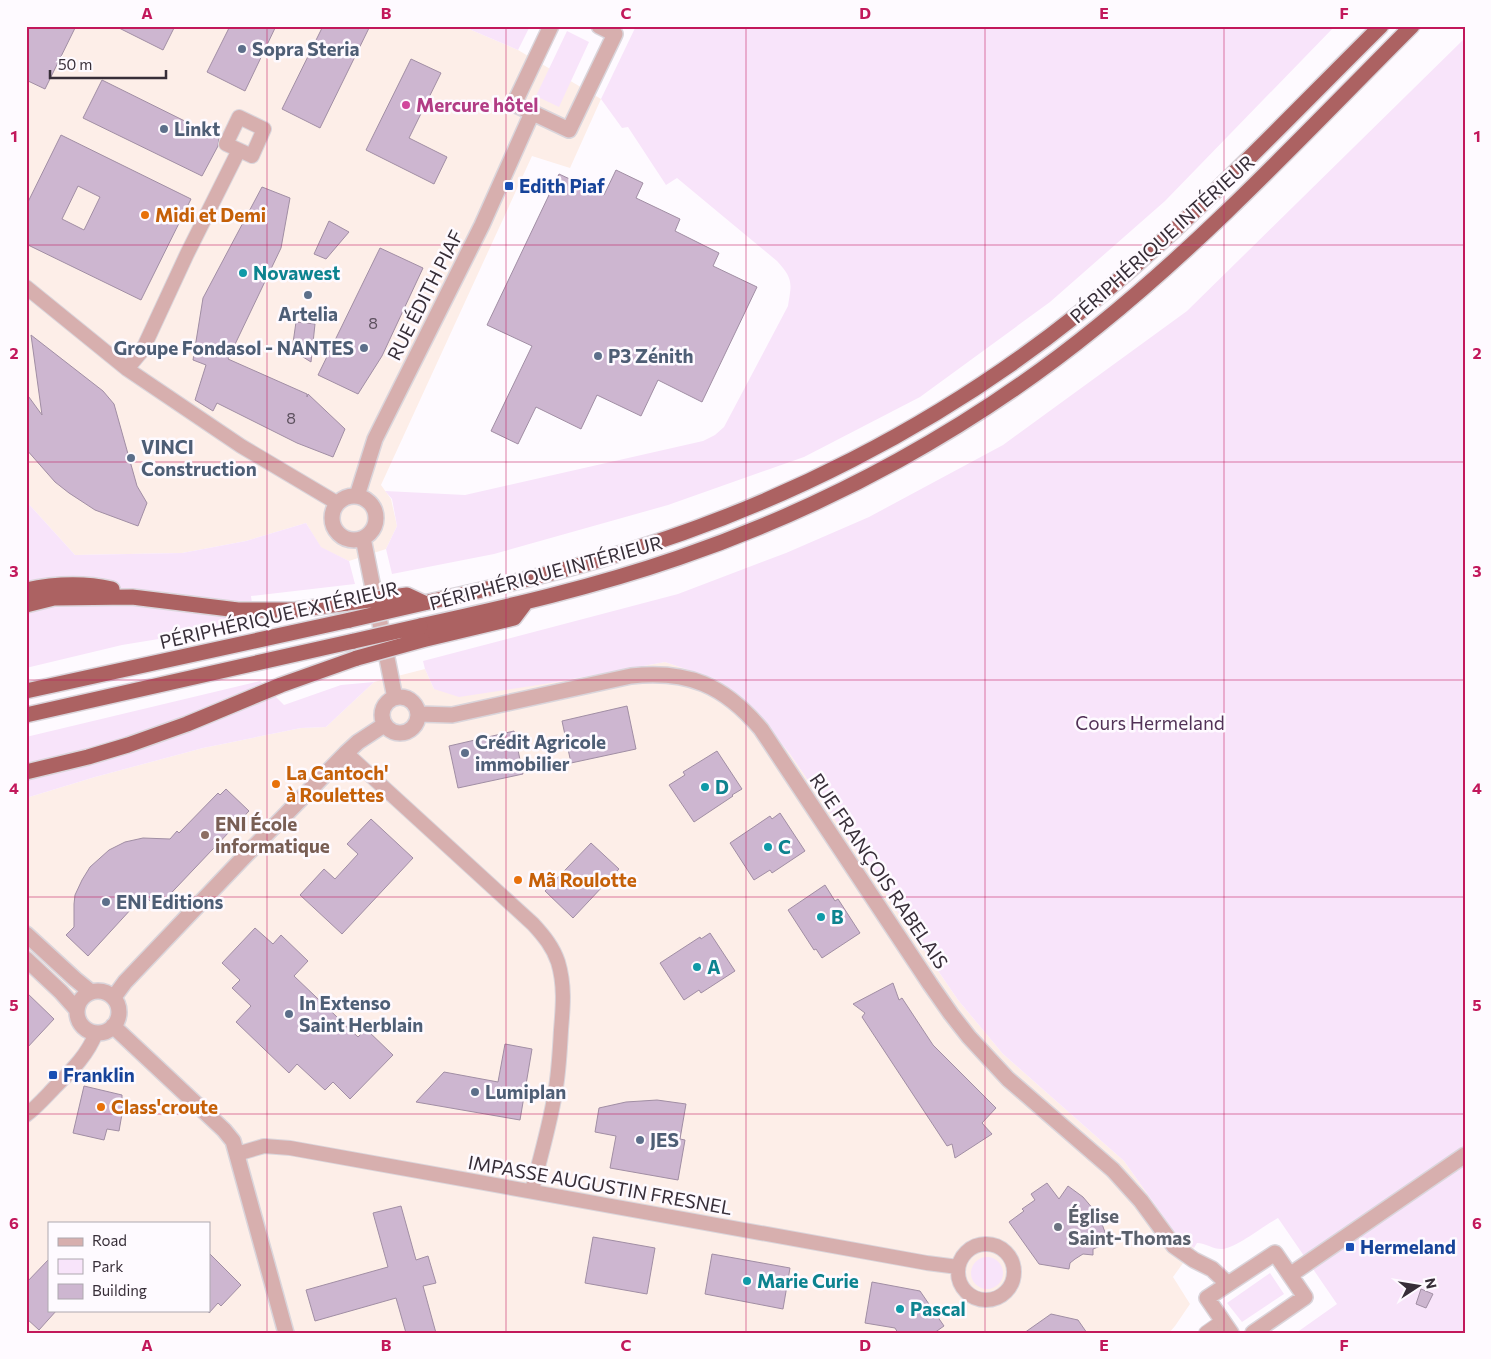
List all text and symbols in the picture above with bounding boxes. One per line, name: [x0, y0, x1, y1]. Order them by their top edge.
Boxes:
text: A: [141, 3, 153, 22]
text: B: [381, 3, 392, 22]
text: C: [621, 3, 632, 22]
text: D: [859, 3, 871, 22]
text: E: [1099, 3, 1109, 22]
text: F: [1339, 3, 1349, 22]
place label: Sopra Steria: [252, 37, 360, 60]
marker: Sopra Steria: [236, 43, 248, 55]
scale bar: [50, 48, 166, 80]
text: 50 m: [58, 55, 92, 73]
place label: Mercure hôtel: [416, 93, 538, 116]
marker: Mercure hôtel: [400, 99, 412, 111]
place label: Linkt: [174, 117, 220, 140]
marker: Linkt: [158, 123, 170, 135]
text: 1: [10, 126, 18, 145]
text: 1: [1473, 126, 1481, 145]
street label: PÉRIPHÉRIQUE INTÉRIEUR: [1065, 150, 1259, 327]
place label: Edith Piaf: [519, 174, 605, 197]
marker: Edith Piaf: [503, 180, 515, 192]
place label: Midi et Demi: [155, 203, 266, 226]
marker: Midi et Demi: [139, 209, 151, 221]
street label: RUE ÉDITH PIAF: [382, 226, 467, 364]
place label: Novawest: [253, 261, 340, 284]
marker: Novawest: [237, 267, 249, 279]
marker: Artelia: [302, 289, 314, 301]
place label: Artelia: [278, 302, 338, 325]
house number: 8: [368, 313, 378, 332]
place label: Groupe Fondasol - NANTES: [113, 336, 354, 359]
marker: Groupe Fondasol - NANTES: [358, 342, 370, 354]
text: 2: [9, 343, 19, 362]
text: 2: [1472, 343, 1482, 362]
place label: P3 Zénith: [608, 344, 693, 367]
marker: P3 Zénith: [592, 350, 604, 362]
house number: 8: [286, 408, 296, 427]
place label: VINCI Construction: [141, 435, 257, 480]
marker: VINCI Construction: [125, 452, 137, 464]
street label: PÉRIPHÉRIQUE INTÉRIEUR: [427, 530, 665, 615]
text: 3: [9, 561, 19, 580]
text: 3: [1472, 561, 1482, 580]
street label: PÉRIPHÉRIQUE EXTÉRIEUR: [157, 576, 401, 653]
park label: Cours Hermeland: [1075, 711, 1225, 734]
place label: Crédit Agricole immobilier: [475, 730, 606, 775]
marker: Crédit Agricole immobilier: [459, 747, 471, 759]
place label: La Cantoch' à Roulettes: [286, 761, 388, 806]
street label: RUE FRANÇOIS RABELAIS: [805, 769, 953, 973]
place label: D: [715, 775, 729, 798]
text: 4: [9, 778, 19, 797]
marker: La Cantoch' à Roulettes: [270, 778, 282, 790]
text: 4: [1472, 778, 1482, 797]
marker: D: [699, 781, 711, 793]
place label: ENI École informatique: [215, 812, 330, 857]
marker: ENI École informatique: [199, 829, 211, 841]
place label: C: [778, 835, 791, 858]
marker: C: [762, 841, 774, 853]
place label: Mã Roulotte: [528, 868, 637, 891]
marker: Mã Roulotte: [512, 874, 524, 886]
place label: ENI Editions: [116, 890, 224, 913]
marker: ENI Editions: [100, 896, 112, 908]
place label: B: [831, 906, 844, 928]
marker: B: [815, 911, 827, 923]
place label: A: [707, 955, 721, 978]
marker: A: [691, 961, 703, 973]
place label: In Extenso Saint Herblain: [299, 991, 423, 1036]
text: 5: [9, 995, 19, 1014]
text: 5: [1472, 995, 1482, 1014]
marker: In Extenso Saint Herblain: [283, 1008, 295, 1020]
place label: Franklin: [63, 1063, 135, 1086]
marker: Franklin: [47, 1069, 59, 1081]
place label: Lumiplan: [485, 1080, 566, 1103]
marker: Lumiplan: [469, 1086, 481, 1098]
place label: Class'croute: [111, 1095, 218, 1118]
marker: Class'croute: [95, 1101, 107, 1113]
place label: JES: [650, 1128, 679, 1151]
marker: JES: [634, 1134, 646, 1146]
street label: IMPASSE AUGUSTIN FRESNEL: [466, 1150, 734, 1219]
place label: Église Saint-Thomas: [1068, 1204, 1191, 1249]
text: 6: [9, 1213, 19, 1232]
text: 6: [1472, 1213, 1482, 1232]
marker: Église Saint-Thomas: [1052, 1221, 1064, 1233]
legend: [48, 1222, 210, 1312]
text: Road: [92, 1231, 127, 1249]
place label: Hermeland: [1360, 1235, 1456, 1258]
marker: Hermeland: [1344, 1241, 1356, 1253]
text: Park: [92, 1257, 123, 1275]
north arrow: [1394, 1262, 1444, 1312]
place label: Marie Curie: [757, 1269, 859, 1292]
marker: Marie Curie: [741, 1275, 753, 1287]
text: N: [1422, 1276, 1441, 1290]
text: Building: [92, 1281, 147, 1299]
place label: Pascal: [910, 1297, 966, 1320]
marker: Pascal: [894, 1303, 906, 1315]
text: A: [141, 1335, 153, 1354]
text: B: [381, 1335, 392, 1354]
text: C: [621, 1335, 632, 1354]
text: D: [859, 1335, 871, 1354]
text: E: [1099, 1335, 1109, 1354]
text: F: [1339, 1335, 1349, 1354]

